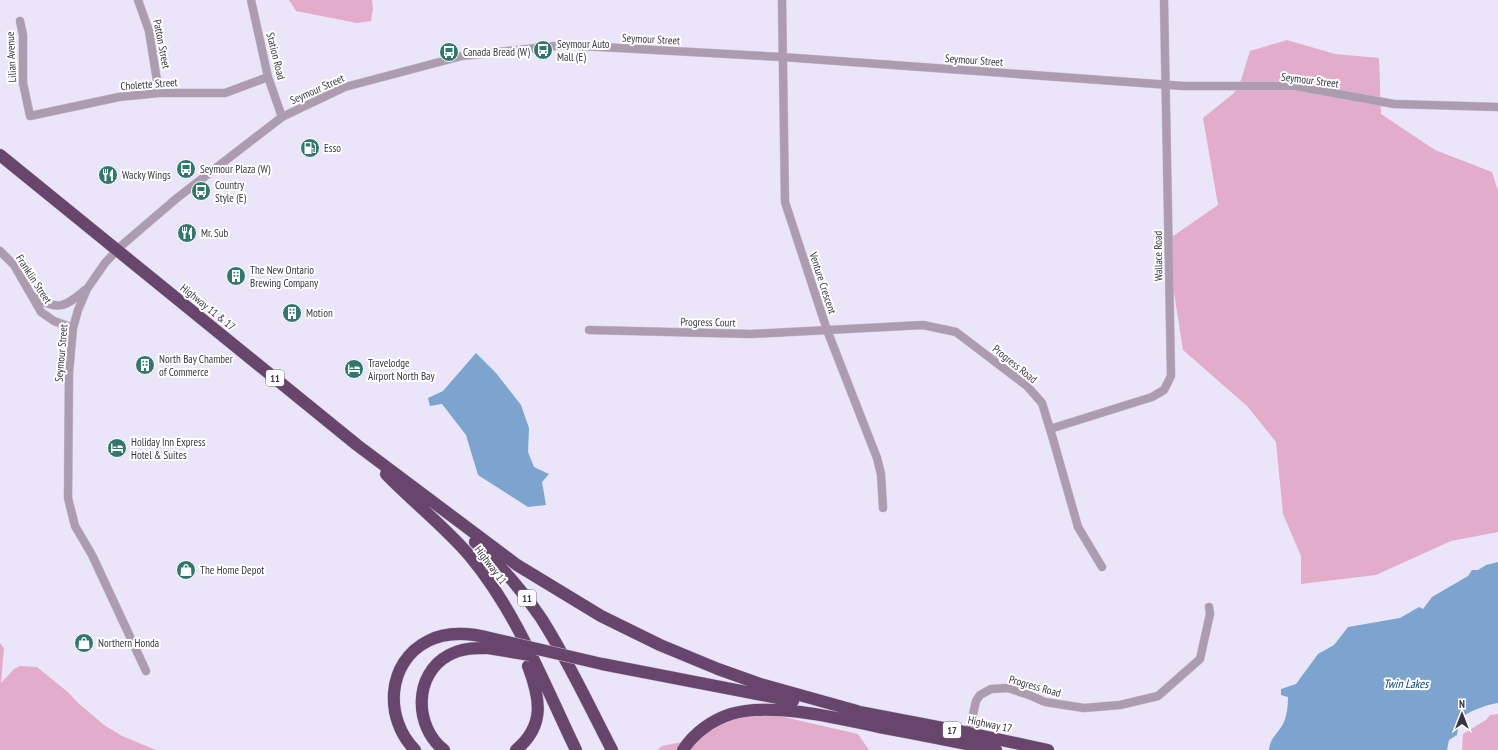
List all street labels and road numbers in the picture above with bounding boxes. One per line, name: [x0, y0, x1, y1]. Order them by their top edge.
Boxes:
street label: Patton Street: [150, 18, 174, 70]
street label: Seymour Street: [622, 30, 680, 48]
street label: Lilian Avenue: [3, 31, 19, 83]
street label: Station Road: [263, 31, 289, 81]
street label: Seymour Street: [945, 51, 1003, 69]
street label: Seymour Street: [1280, 70, 1340, 90]
street label: Seymour Street: [288, 71, 346, 107]
street label: Cholette Street: [120, 75, 178, 93]
street label: Wallace Road: [1151, 230, 1165, 281]
street label: Venture Crescent: [806, 249, 840, 316]
street label: Franklin Street: [13, 252, 55, 306]
street label: Highway 11 & 17: [178, 281, 238, 333]
street label: Progress Court: [680, 315, 736, 329]
street label: Seymour Street: [51, 323, 71, 383]
street label: Progress Road: [990, 342, 1040, 386]
road number: 11: [266, 370, 284, 386]
street label: Highway 11: [472, 543, 510, 587]
road number: 11: [518, 590, 536, 606]
street label: Progress Road: [1007, 672, 1063, 700]
street label: Highway 17: [967, 712, 1013, 736]
road number: 17: [943, 722, 961, 738]

